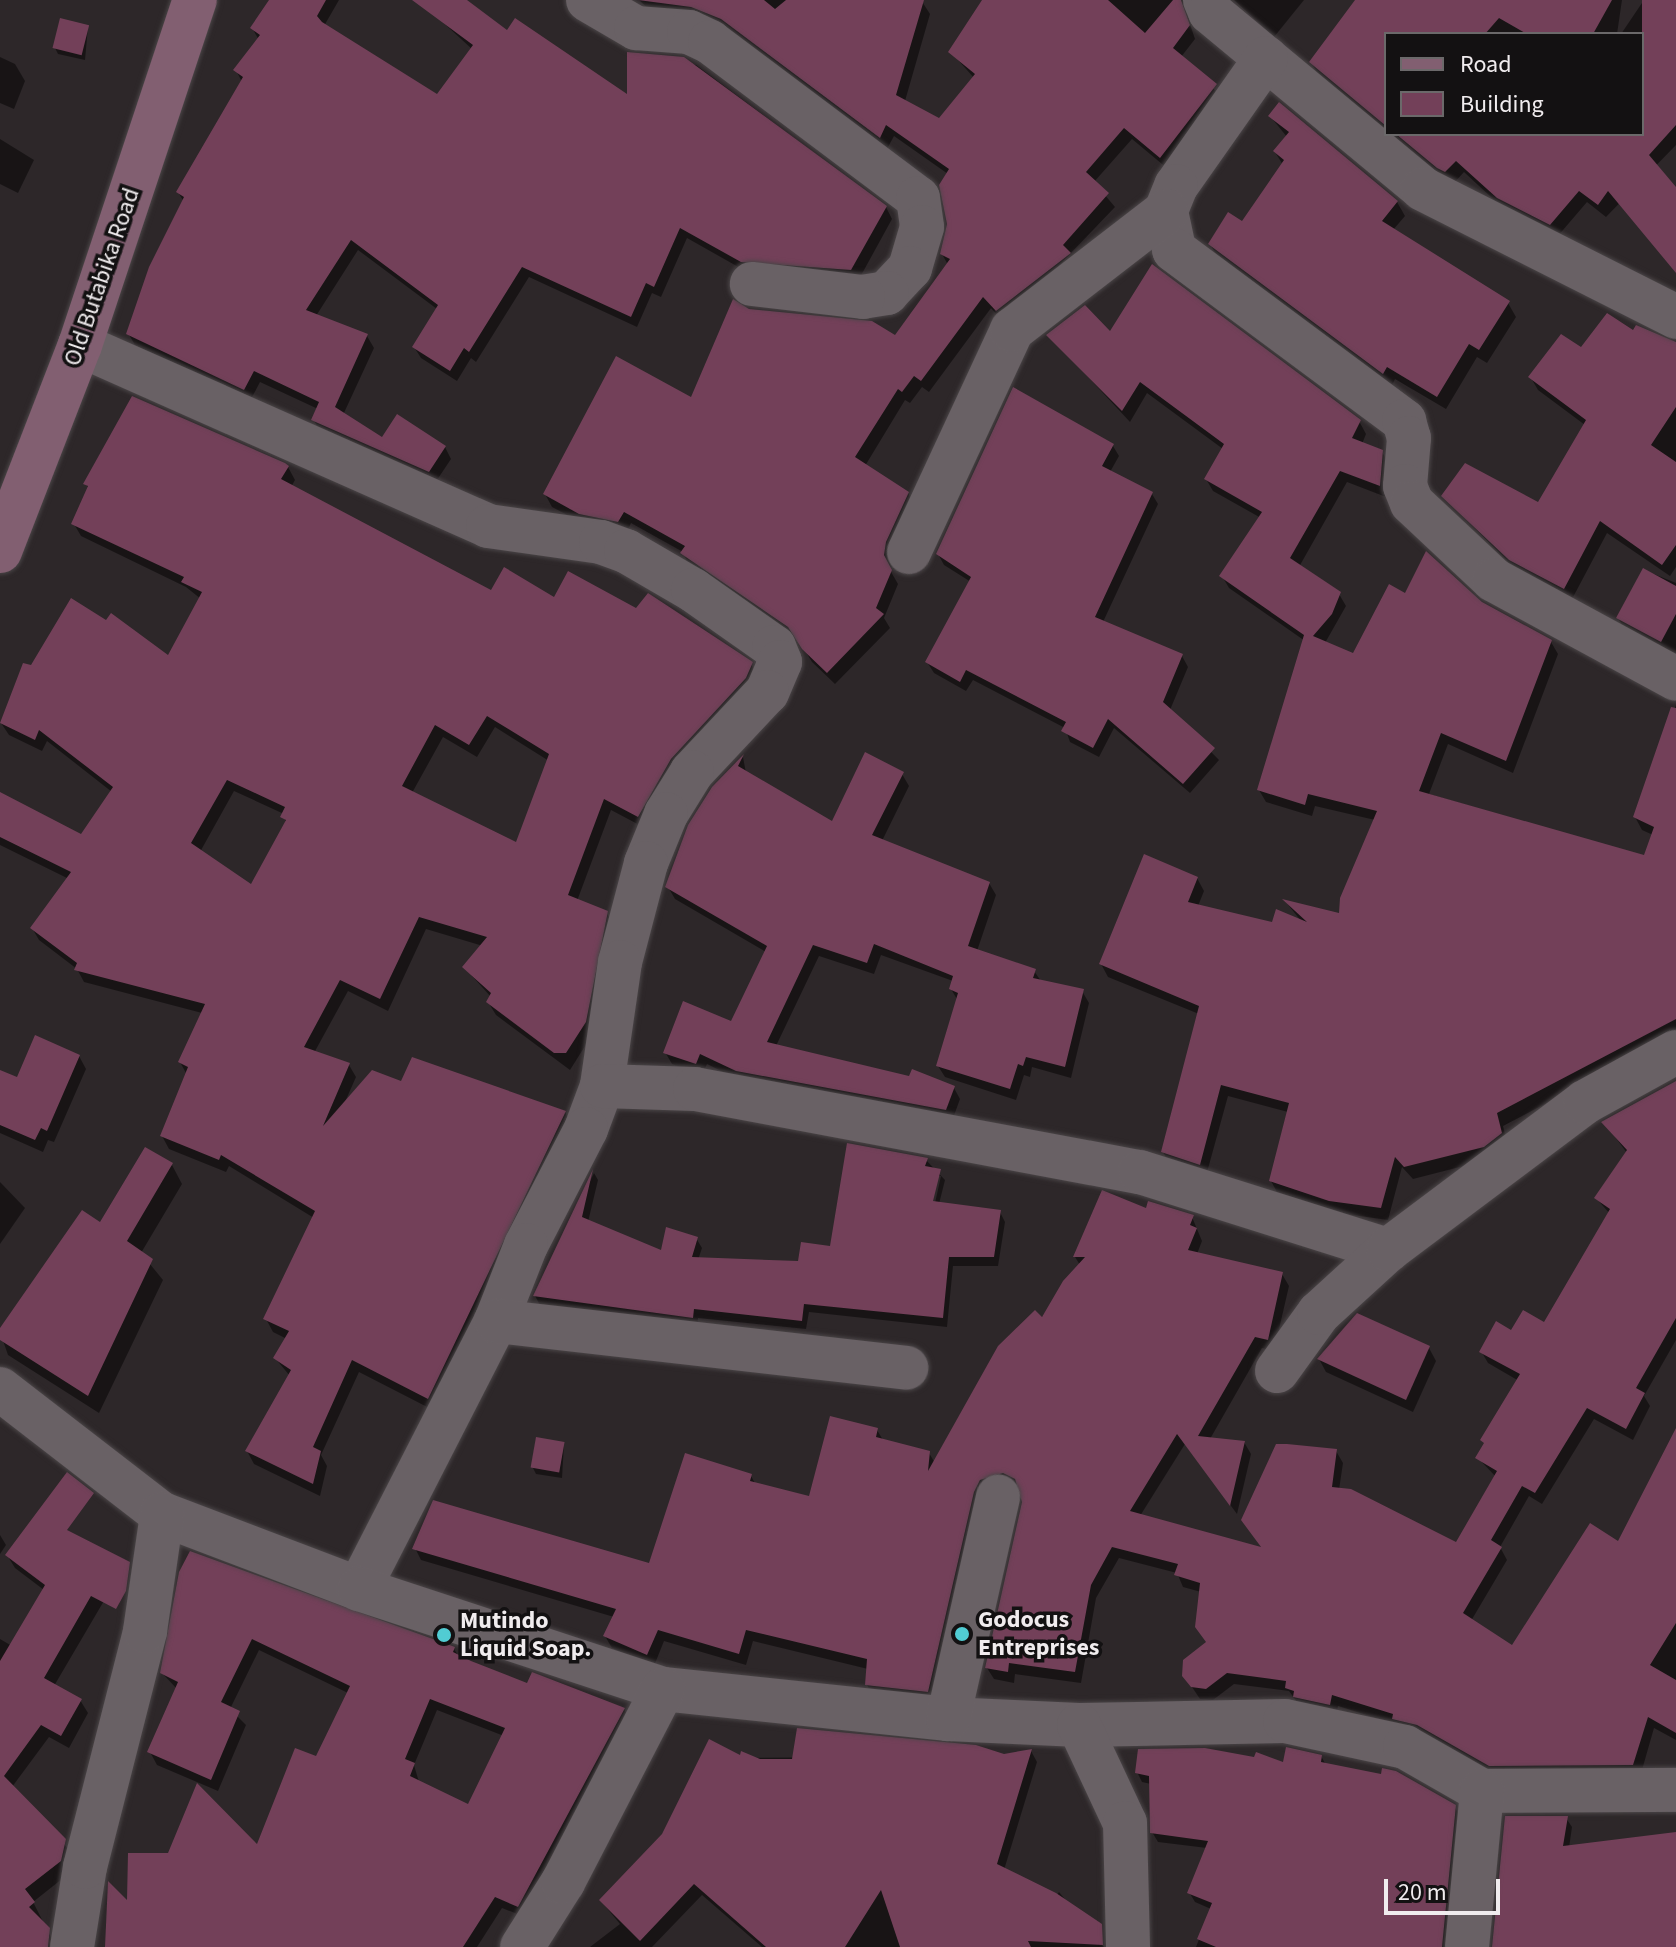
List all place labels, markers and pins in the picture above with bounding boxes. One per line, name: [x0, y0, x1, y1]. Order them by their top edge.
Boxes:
place label: Godocus Entreprises: [978, 1606, 1099, 1662]
place label: Mutindo Liquid Soap.: [460, 1607, 591, 1663]
marker: Godocus Entreprises: [953, 1625, 971, 1643]
marker: Mutindo Liquid Soap.: [435, 1626, 453, 1644]

